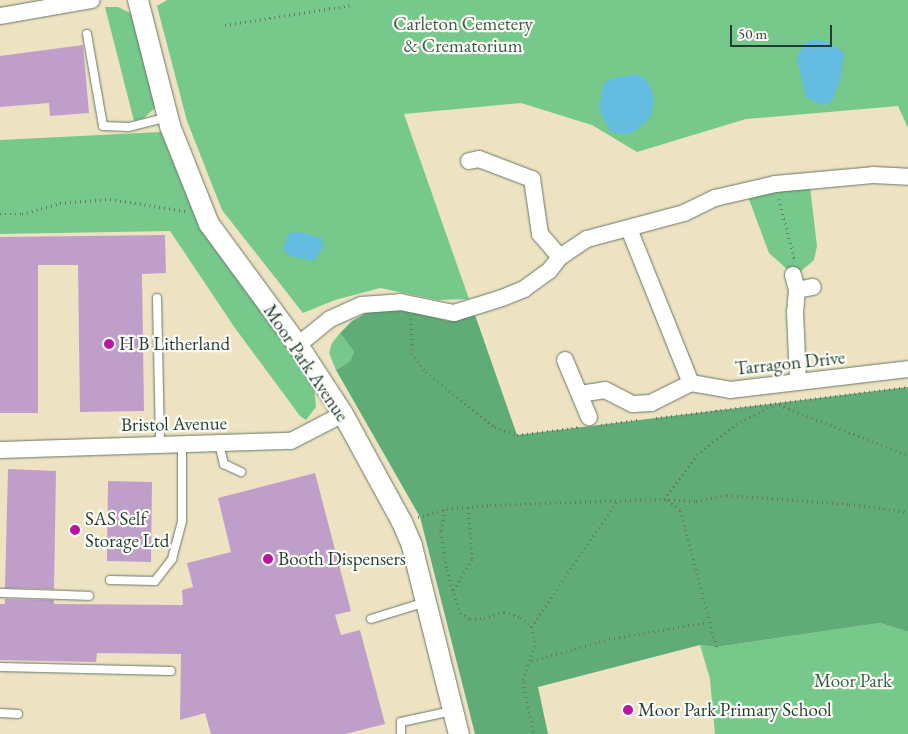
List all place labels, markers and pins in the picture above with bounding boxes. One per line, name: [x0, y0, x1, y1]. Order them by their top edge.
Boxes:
place label: H B Litherland: [119, 333, 230, 355]
marker: H B Litherland: [103, 338, 115, 350]
place label: SAS Self Storage Ltd: [85, 508, 169, 552]
marker: SAS Self Storage Ltd: [69, 524, 81, 536]
place label: Booth Dispensers: [278, 548, 406, 570]
marker: Booth Dispensers: [262, 553, 274, 565]
place label: Moor Park Primary School: [638, 699, 832, 721]
marker: Moor Park Primary School: [622, 704, 634, 716]

